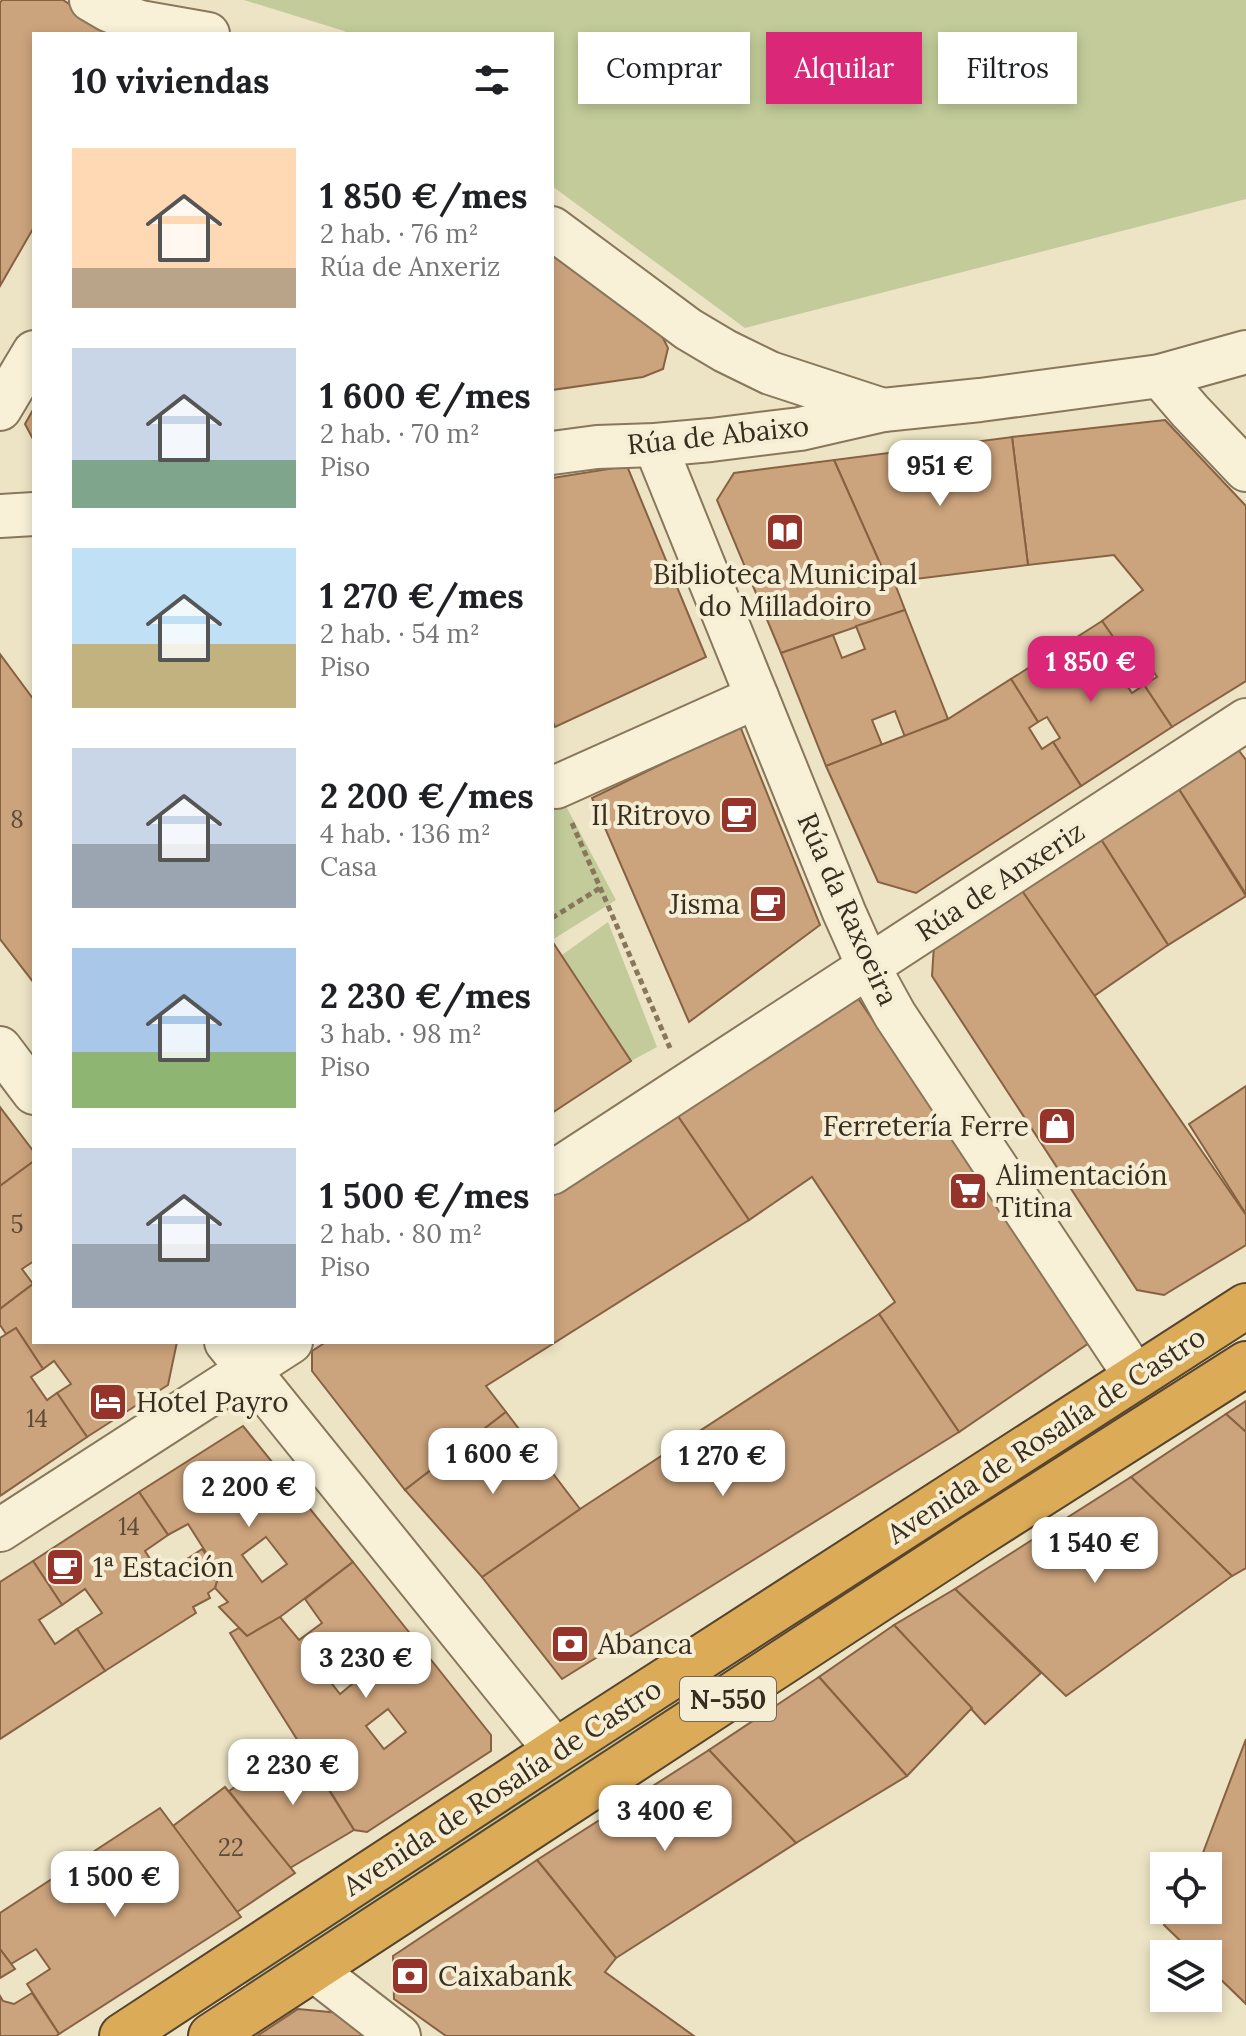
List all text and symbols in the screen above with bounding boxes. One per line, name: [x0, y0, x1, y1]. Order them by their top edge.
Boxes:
chip: Comprar: [578, 32, 750, 104]
chip: Alquilar: [766, 32, 922, 104]
chip: Filtros: [938, 32, 1077, 104]
icon: filters: [470, 58, 514, 102]
text: 10 viviendas: [72, 59, 270, 102]
text: 1 850 €/mes: [320, 174, 527, 217]
icon: home: [136, 180, 232, 276]
text: 2 hab. · 76 m²: [320, 217, 479, 250]
text: Rúa de Anxeriz: [320, 250, 500, 283]
text: 1 600 €/mes: [320, 374, 531, 417]
icon: home: [136, 380, 232, 476]
street label: Rúa de Abaixo: [625, 408, 811, 462]
text: 2 hab. · 70 m²: [320, 417, 480, 450]
pin: 951 €: [884, 440, 996, 508]
text: 951 €: [906, 449, 974, 482]
text: Piso: [320, 450, 370, 483]
library icon: Biblioteca Municipal do Milladoiro: [764, 511, 806, 553]
place label: Biblioteca Municipal do Milladoiro: [653, 556, 917, 624]
text: 1 270 €/mes: [320, 574, 524, 617]
icon: home: [136, 580, 232, 676]
text: 2 hab. · 54 m²: [320, 617, 480, 650]
pin: 1 850 €: [1017, 636, 1165, 704]
text: 1 850 €: [1046, 645, 1136, 678]
text: Piso: [320, 650, 370, 683]
text: 2 200 €/mes: [320, 774, 534, 817]
icon: home: [136, 780, 232, 876]
cafe icon: Il Ritrovo: [718, 794, 760, 836]
place label: Il Ritrovo: [591, 797, 711, 833]
house number: 8: [10, 804, 24, 835]
street label: Rúa da Raxoeira: [789, 807, 907, 1011]
street label: Rúa de Anxeriz: [909, 813, 1091, 949]
text: 4 hab. · 136 m²: [320, 817, 491, 850]
text: Casa: [320, 850, 377, 883]
cafe icon: Jisma: [747, 883, 789, 925]
place label: Jisma: [668, 886, 740, 922]
text: 2 230 €/mes: [320, 974, 531, 1017]
icon: home: [136, 980, 232, 1076]
text: 3 hab. · 98 m²: [320, 1017, 482, 1050]
text: Piso: [320, 1050, 370, 1083]
shop icon: Ferretería Ferre: [1036, 1105, 1078, 1147]
place label: Ferretería Ferre: [823, 1108, 1029, 1144]
place label: Alimentación Titina: [995, 1157, 1167, 1225]
supermarket icon: Alimentación Titina: [947, 1170, 989, 1212]
text: 1 500 €/mes: [320, 1174, 530, 1217]
icon: home: [136, 1180, 232, 1276]
house number: 5: [10, 1209, 24, 1240]
text: 2 hab. · 80 m²: [320, 1217, 482, 1250]
text: Piso: [320, 1250, 370, 1283]
street label: Avenida de Rosalía de Castro: [879, 1318, 1212, 1552]
hotel icon: Hotel Payro: [87, 1381, 129, 1423]
place label: Hotel Payro: [136, 1384, 289, 1420]
house number: 14: [26, 1403, 48, 1434]
pin: 1 600 €: [419, 1428, 567, 1496]
pin: 1 270 €: [649, 1430, 797, 1498]
text: 1 600 €: [446, 1437, 540, 1470]
text: 1 270 €: [679, 1439, 767, 1472]
pin: 2 200 €: [175, 1461, 323, 1529]
text: 2 200 €: [201, 1470, 297, 1503]
house number: 14: [118, 1511, 140, 1542]
pin: 1 540 €: [1021, 1517, 1169, 1585]
text: 1 540 €: [1050, 1526, 1140, 1559]
cafe icon: 1ª Estación: [44, 1546, 86, 1588]
place label: 1ª Estación: [93, 1549, 234, 1585]
bank icon: Abanca: [549, 1623, 591, 1665]
place label: Abanca: [597, 1626, 693, 1662]
pin: 3 230 €: [292, 1632, 440, 1700]
text: 3 230 €: [319, 1641, 413, 1674]
street label: Avenida de Rosalía de Castro: [335, 1670, 668, 1904]
road number: N-550: [680, 1677, 776, 1721]
pin: 2 230 €: [219, 1739, 367, 1807]
text: 2 230 €: [246, 1748, 340, 1781]
pin: 3 400 €: [591, 1785, 739, 1853]
text: 3 400 €: [617, 1794, 713, 1827]
house number: 22: [218, 1832, 244, 1863]
pin: 1 500 €: [41, 1851, 189, 1919]
map controls: [1150, 1852, 1222, 2012]
button: locate: [1150, 1852, 1222, 1924]
text: 1 500 €: [69, 1860, 161, 1893]
button: layers: [1150, 1940, 1222, 2012]
bank icon: Caixabank: [389, 1955, 431, 1997]
place label: Caixabank: [438, 1958, 572, 1994]

